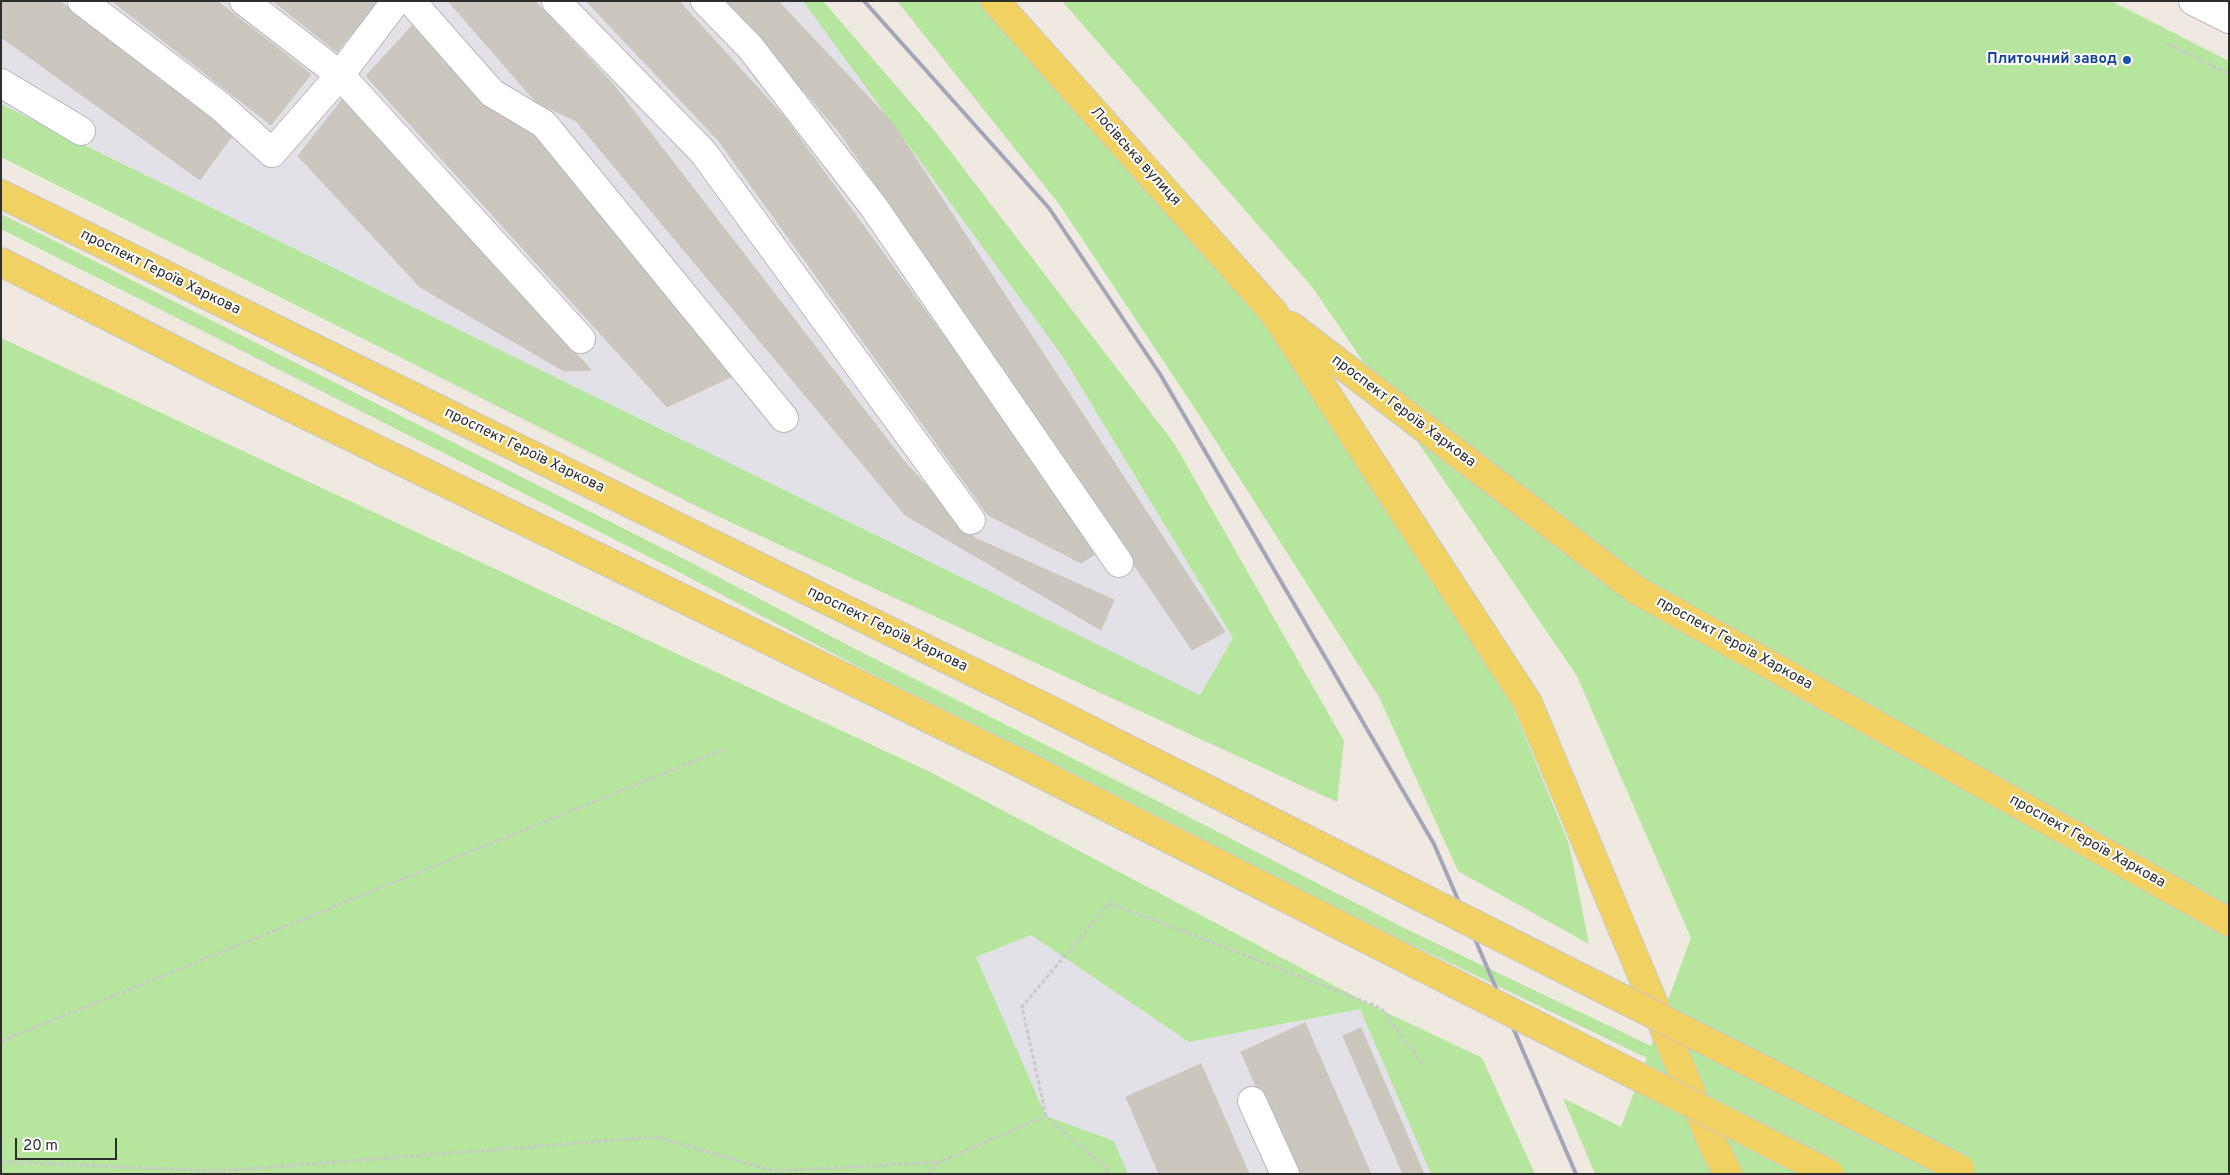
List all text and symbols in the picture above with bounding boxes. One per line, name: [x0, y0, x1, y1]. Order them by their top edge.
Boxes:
place label: Плиточний завод: [1987, 51, 2117, 69]
marker: Плиточний завод: [2121, 54, 2133, 66]
street label: Лосівська вулиця: [1086, 104, 1184, 210]
street label: проспект Героїв Харкова: [77, 226, 243, 320]
street label: проспект Героїв Харкова: [1327, 352, 1479, 472]
street label: проспект Героїв Харкова: [441, 404, 607, 498]
street label: проспект Героїв Харкова: [804, 583, 970, 677]
street label: проспект Героїв Харкова: [1653, 593, 1815, 695]
street label: проспект Героїв Харкова: [2006, 791, 2168, 893]
scale bar: [18, 1128, 120, 1160]
text: 20 m: [23, 1137, 58, 1156]

